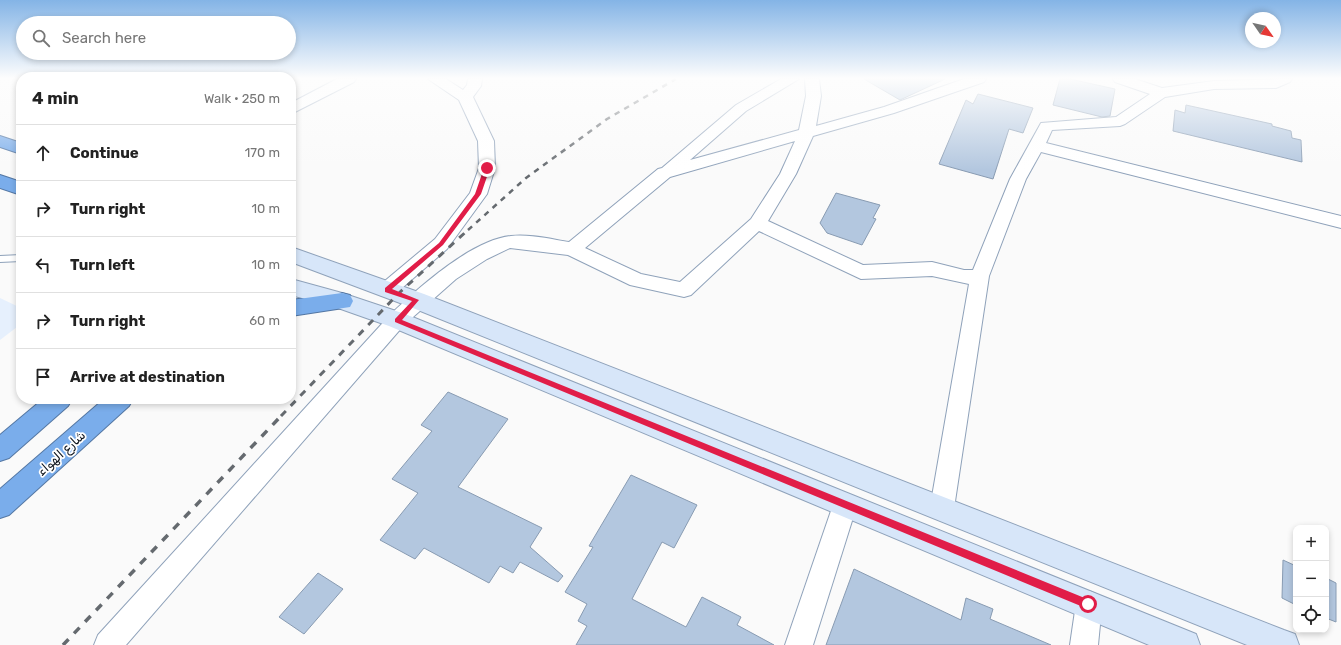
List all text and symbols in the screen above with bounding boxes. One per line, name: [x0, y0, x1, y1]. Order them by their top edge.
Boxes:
north arrow: [1245, 12, 1281, 48]
search box: [16, 16, 296, 60]
icon: search: [30, 27, 52, 49]
text: Search here: [62, 29, 146, 47]
text: 4 min: [32, 88, 79, 108]
text: Walk · 250 m: [204, 91, 280, 106]
icon: ahead: [32, 142, 54, 164]
text: Continue: [70, 144, 139, 162]
text: 170 m: [245, 145, 280, 160]
route end: [478, 159, 496, 177]
icon: right: [32, 198, 54, 220]
text: Turn right: [70, 200, 145, 218]
text: 10 m: [251, 201, 280, 216]
icon: left: [32, 254, 54, 276]
text: Turn left: [70, 256, 135, 274]
text: 10 m: [251, 257, 280, 272]
icon: right: [32, 310, 54, 332]
text: Turn right: [70, 312, 145, 330]
text: 60 m: [249, 313, 280, 328]
icon: arrive: [32, 366, 54, 388]
text: Arrive at destination: [70, 368, 225, 386]
street label: شارع الهواء: [34, 427, 90, 480]
map controls: [1293, 525, 1329, 633]
button: +: [1293, 525, 1329, 561]
button: −: [1293, 561, 1329, 597]
route start: [1079, 595, 1097, 613]
button: locate: [1293, 597, 1329, 633]

